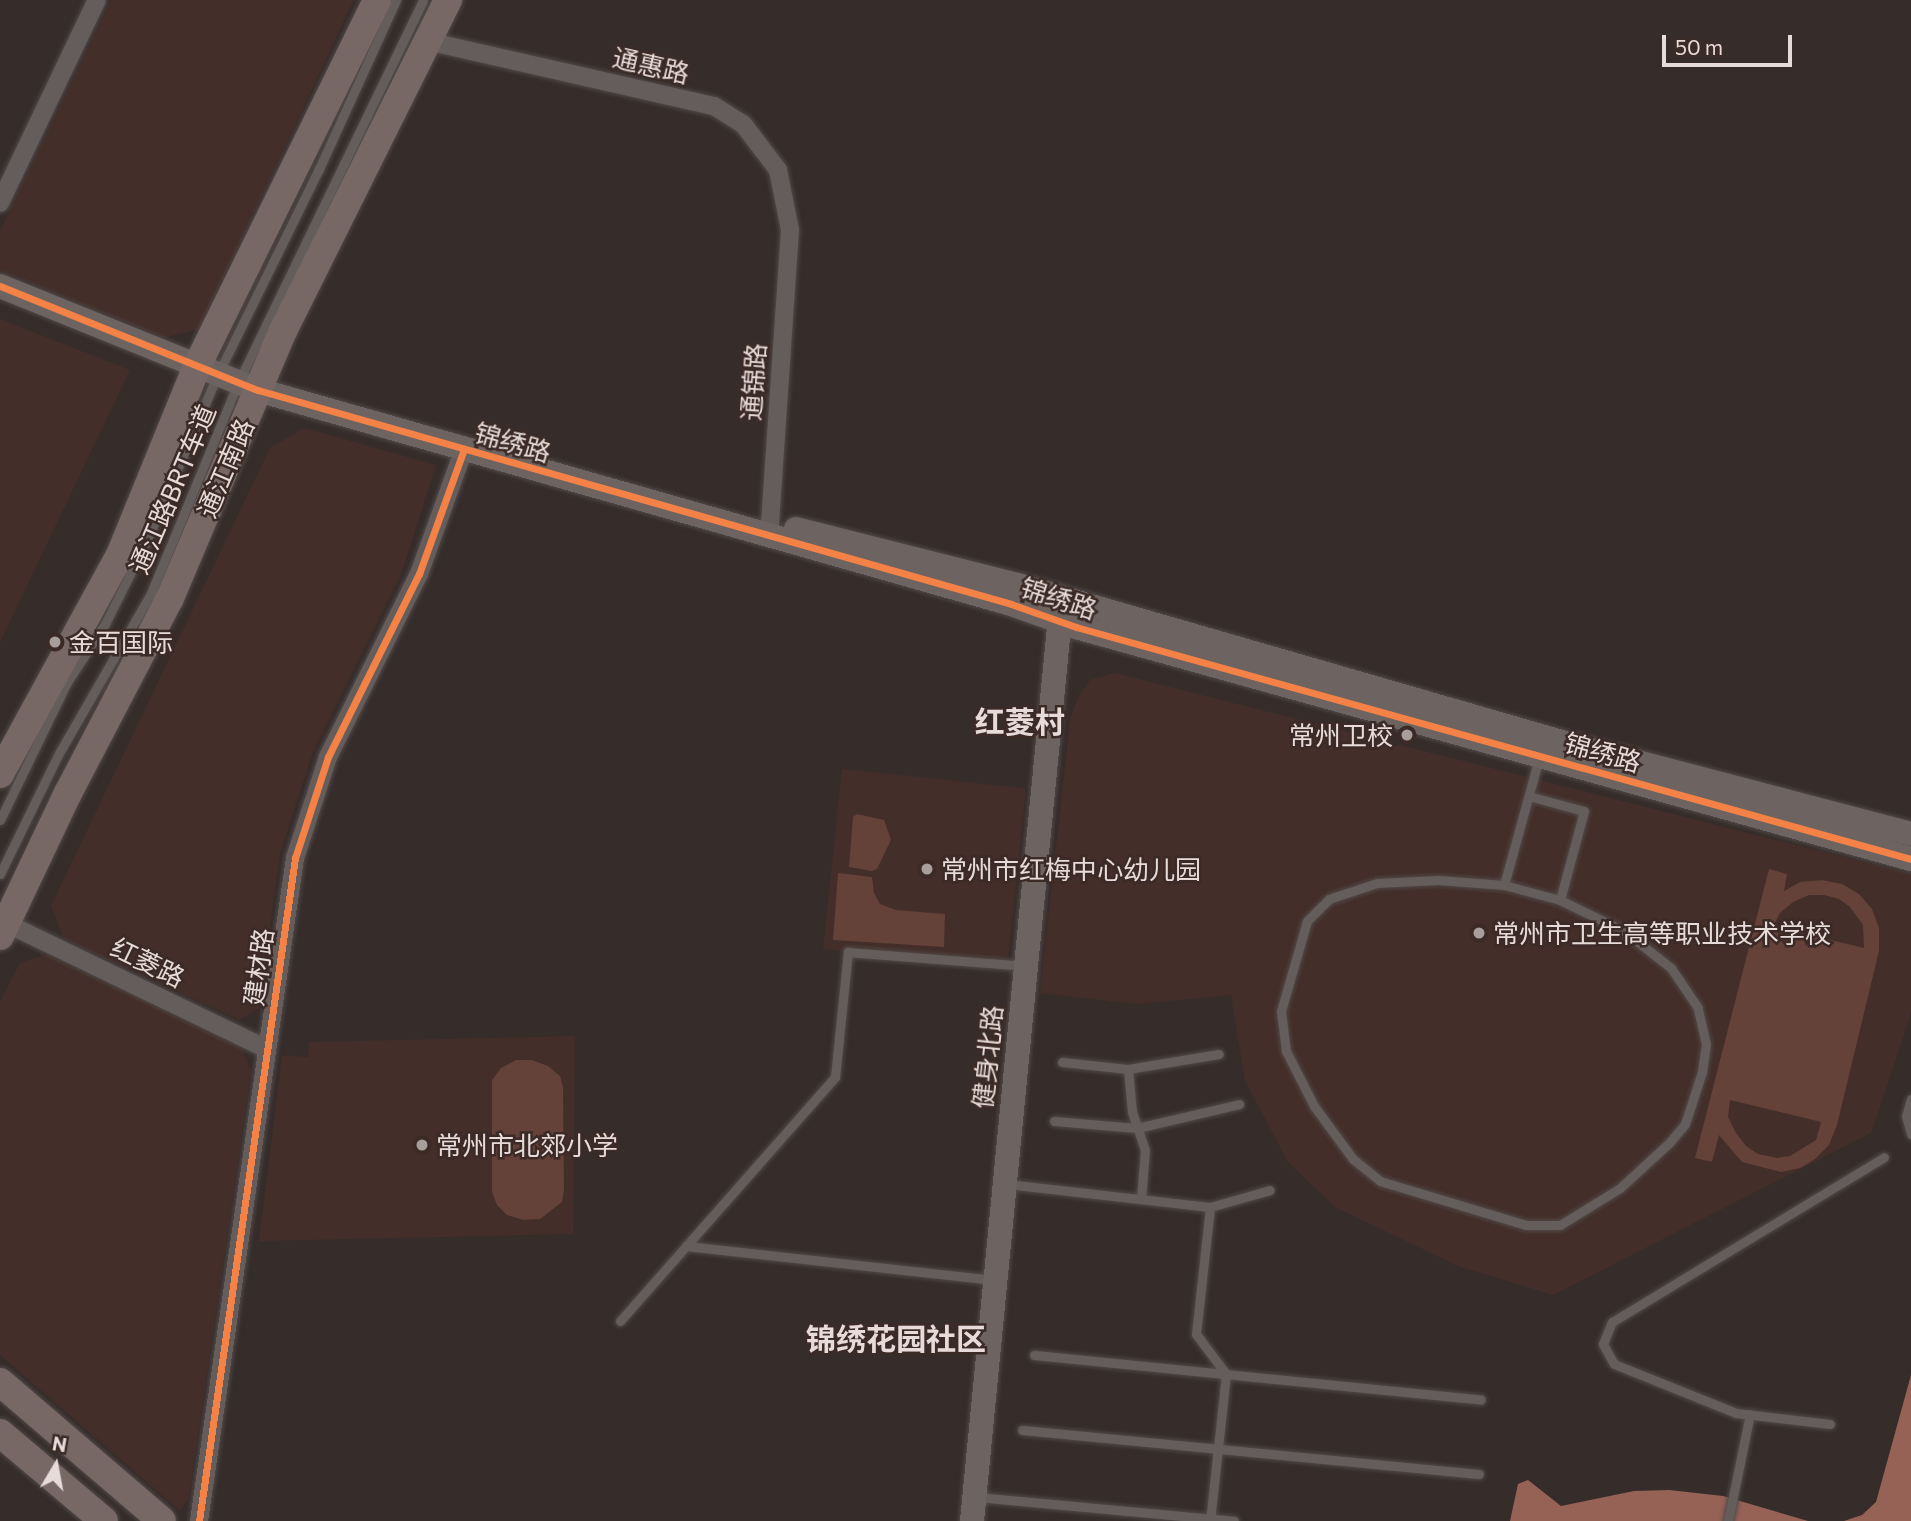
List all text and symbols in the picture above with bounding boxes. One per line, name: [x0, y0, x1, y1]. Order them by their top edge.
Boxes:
scale bar: [1666, 21, 1796, 65]
text: 50 m: [1675, 34, 1723, 59]
street label: 通惠路: [609, 41, 693, 89]
street label: 通锦路: [735, 342, 771, 422]
street label: 通江路BRT车道: [122, 400, 222, 578]
street label: 通江南路: [190, 414, 260, 522]
street label: 锦绣路: [471, 416, 555, 468]
street label: 锦绣路: [1017, 571, 1101, 625]
place label: 金百国际: [69, 626, 173, 658]
marker: 金百国际: [47, 634, 63, 650]
district label: 红菱村: [975, 703, 1065, 739]
place label: 常州卫校: [1289, 719, 1393, 751]
street label: 锦绣路: [1561, 726, 1645, 778]
marker: 常州卫校: [1399, 727, 1415, 743]
place label: 常州市红梅中心幼儿园: [941, 853, 1201, 885]
marker: 常州市红梅中心幼儿园: [919, 861, 935, 877]
place label: 常州市卫生高等职业技术学校: [1493, 917, 1831, 949]
marker: 常州市卫生高等职业技术学校: [1471, 925, 1487, 941]
street label: 建材路: [237, 926, 279, 1008]
street label: 红菱路: [106, 931, 190, 993]
street label: 健身北路: [966, 1004, 1008, 1110]
place label: 常州市北郊小学: [436, 1129, 618, 1161]
marker: 常州市北郊小学: [414, 1137, 430, 1153]
district label: 锦绣花园社区: [806, 1320, 986, 1356]
north arrow: [21, 1430, 91, 1500]
text: N: [51, 1431, 69, 1456]

